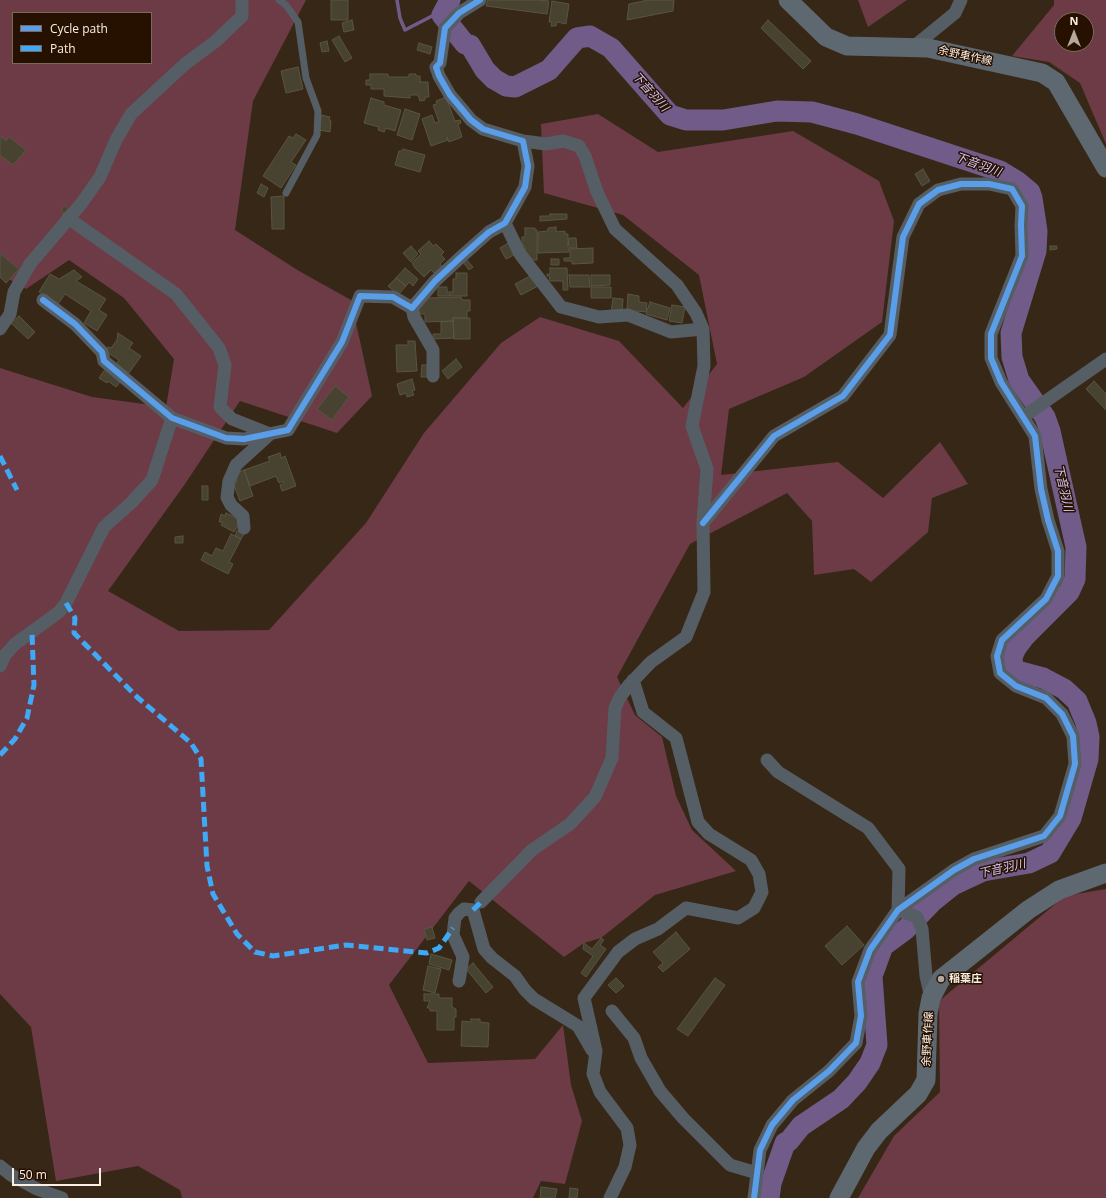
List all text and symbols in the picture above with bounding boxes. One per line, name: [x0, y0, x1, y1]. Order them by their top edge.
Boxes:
legend: [12, 12, 152, 64]
north arrow: [1054, 12, 1094, 52]
text: N: [1070, 13, 1078, 28]
text: Cycle path: [50, 20, 108, 37]
text: Path: [50, 40, 76, 57]
street label: 余野車作線: [937, 44, 993, 68]
water label: 下音羽川: [629, 69, 671, 115]
water label: 下音羽川: [953, 150, 1003, 180]
water label: 下音羽川: [1051, 463, 1075, 513]
water label: 下音羽川: [977, 857, 1027, 881]
place label: 稲葉庄: [949, 972, 982, 986]
marker: 稲葉庄: [936, 974, 946, 984]
street label: 余野車作線: [920, 1011, 936, 1067]
scale bar: [14, 1160, 103, 1186]
text: 50 m: [19, 1166, 47, 1183]

